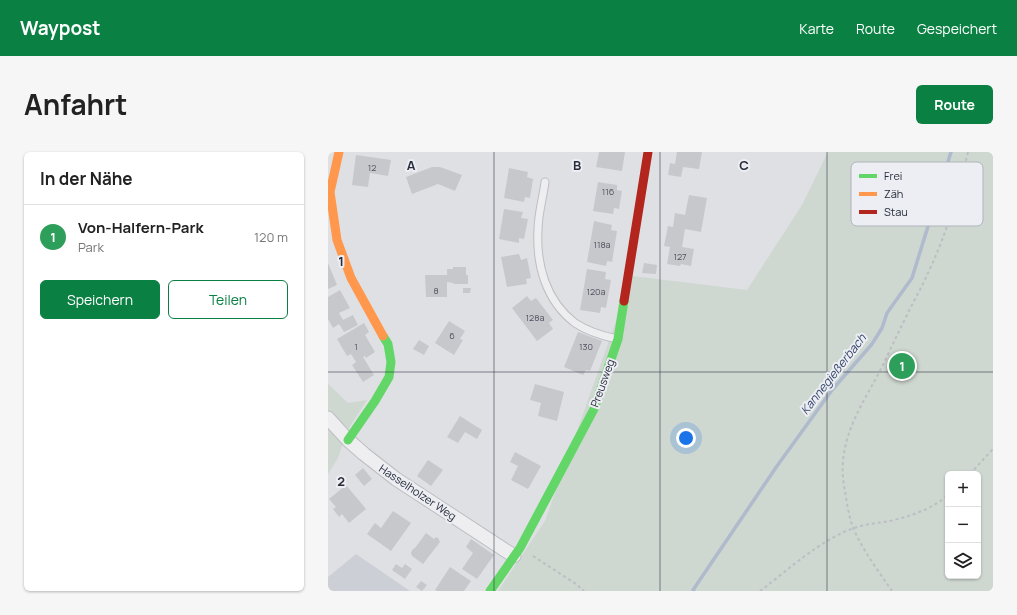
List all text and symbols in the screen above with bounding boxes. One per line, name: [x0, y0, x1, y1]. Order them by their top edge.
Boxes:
text: Waypost: [20, 15, 100, 41]
text: Karte: [799, 19, 834, 38]
text: Route: [856, 19, 895, 38]
text: Gespeichert: [917, 19, 997, 38]
text: Anfahrt: [24, 85, 127, 123]
button: Route: [916, 85, 993, 124]
text: A: [407, 156, 416, 174]
text: B: [573, 156, 581, 174]
text: C: [739, 156, 749, 174]
house number: 12: [368, 161, 376, 174]
legend: [851, 162, 983, 226]
text: In der Nähe: [40, 167, 133, 190]
text: Frei: [884, 168, 902, 183]
house number: 116: [602, 185, 615, 198]
text: Zäh: [884, 186, 903, 201]
text: Stau: [884, 204, 908, 219]
text: Von-Halfern-Park: [78, 217, 203, 238]
text: 1: [50, 228, 56, 246]
text: 120 m: [254, 228, 288, 246]
text: Park: [78, 238, 104, 256]
house number: 118a: [593, 238, 611, 251]
house number: 127: [673, 250, 687, 263]
text: 1: [338, 252, 344, 270]
button: Speichern: [40, 280, 160, 319]
button: Teilen: [168, 280, 288, 319]
house number: 8: [433, 284, 439, 297]
house number: 120a: [586, 285, 606, 298]
house number: 128a: [526, 311, 544, 324]
house number: 6: [449, 329, 455, 342]
water label: Kannegießerbach: [796, 329, 870, 418]
house number: 1: [354, 340, 358, 353]
house number: 130: [579, 340, 593, 353]
pin: 1: [889, 351, 915, 381]
street label: Preusweg: [586, 357, 618, 409]
your location: [676, 428, 696, 448]
street label: Hasselholzer Weg: [376, 461, 460, 523]
map controls: [945, 471, 981, 579]
button: +: [945, 471, 981, 507]
text: 2: [337, 472, 345, 490]
button: −: [945, 507, 981, 543]
button: layers: [945, 543, 981, 579]

